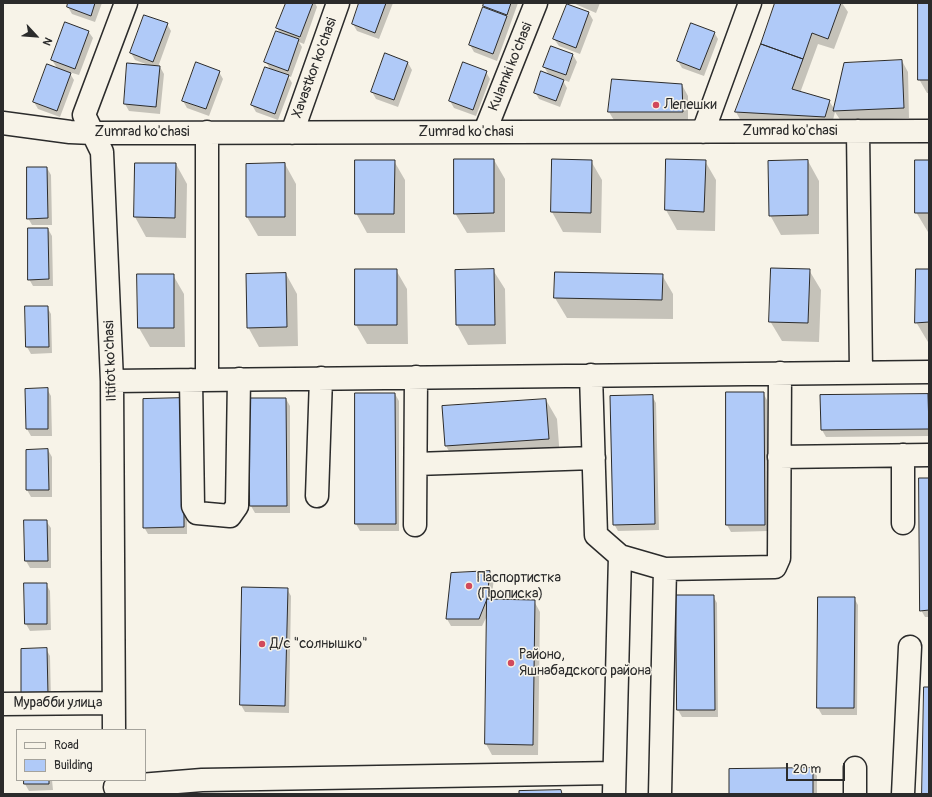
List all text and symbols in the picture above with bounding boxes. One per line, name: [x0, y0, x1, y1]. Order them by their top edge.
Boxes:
north arrow: [16, 16, 56, 56]
street label: Xavastkor ko'chasi: [289, 16, 341, 120]
street label: Kulamki ko'chasi: [486, 20, 536, 114]
text: N: [40, 35, 55, 48]
place label: Лепешки: [664, 97, 717, 113]
marker: Лепешки: [651, 100, 661, 110]
street label: Zumrad ko'chasi: [742, 123, 838, 139]
street label: Zumrad ko'chasi: [94, 124, 190, 140]
street label: Zumrad ko'chasi: [418, 124, 514, 140]
street label: Iltifot ko'chasi: [101, 320, 121, 402]
place label: Паспортистка (Прописка): [477, 570, 561, 602]
marker: Паспортистка (Прописка): [464, 581, 474, 591]
place label: Д/с "солнышко": [270, 636, 368, 652]
marker: Д/с "солнышко": [257, 639, 267, 649]
place label: Районо, Яшнабадского района: [519, 647, 651, 680]
marker: Районо, Яшнабадского района: [506, 658, 516, 668]
street label: Мурабби улица: [14, 695, 102, 711]
legend: [16, 729, 146, 781]
text: Road: [54, 738, 79, 753]
scale bar: [788, 755, 847, 781]
text: Building: [54, 758, 93, 773]
text: 20 m: [793, 762, 821, 777]

